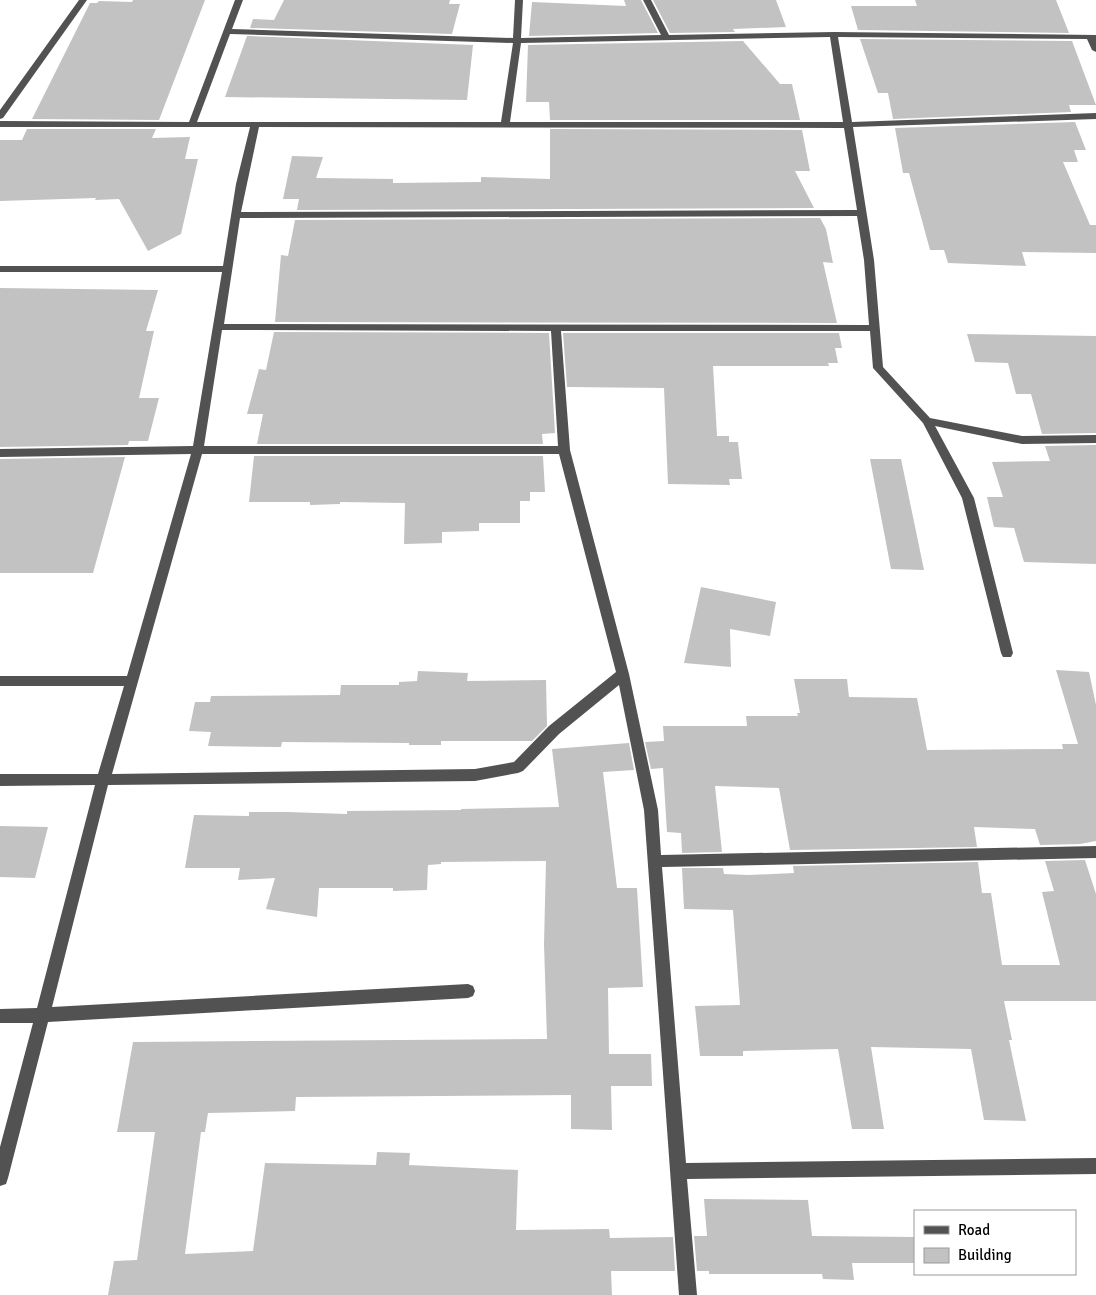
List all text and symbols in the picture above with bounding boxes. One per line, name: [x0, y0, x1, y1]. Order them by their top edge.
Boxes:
legend: [914, 1210, 1076, 1275]
text: Road: [958, 1221, 990, 1239]
text: Building: [958, 1246, 1012, 1264]

